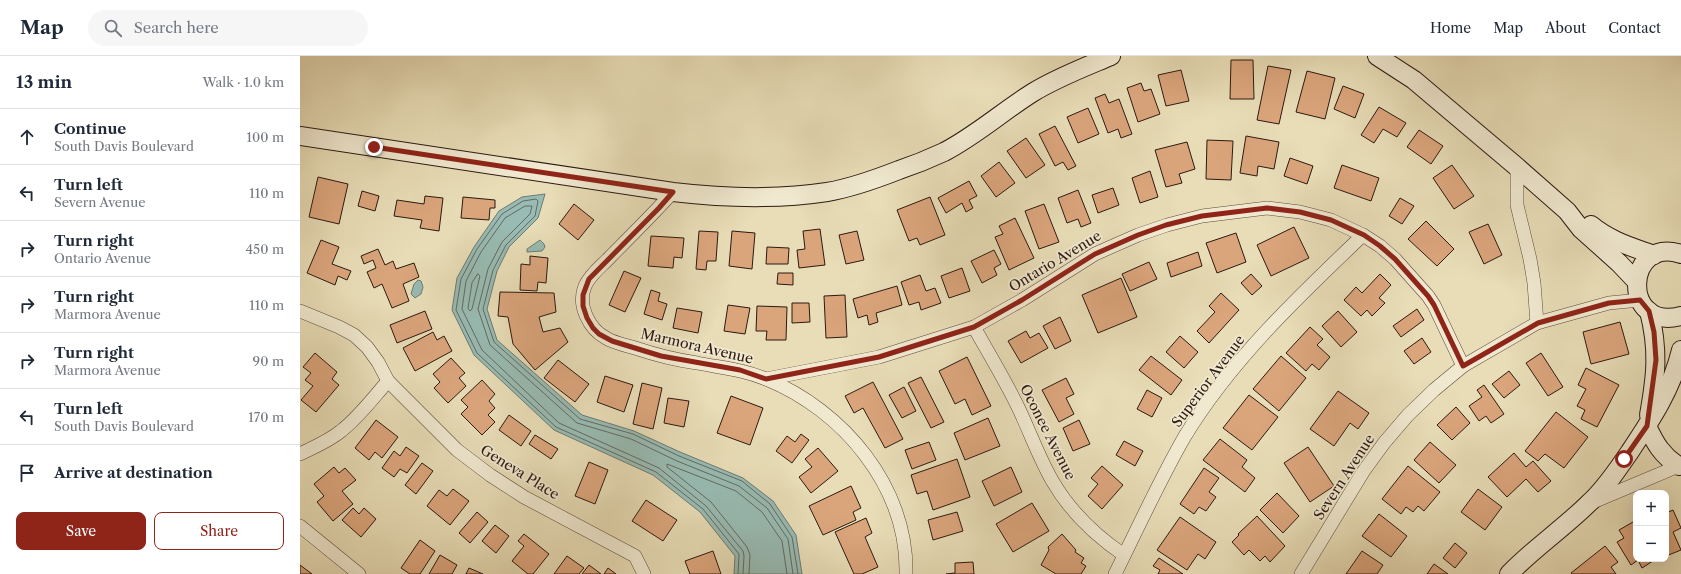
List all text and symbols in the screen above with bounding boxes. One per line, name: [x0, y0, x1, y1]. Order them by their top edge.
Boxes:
search box: [88, 10, 368, 46]
text: Map: [20, 16, 64, 39]
icon: search: [102, 17, 124, 39]
text: Search here: [134, 18, 219, 37]
text: Home: [1430, 19, 1471, 37]
text: Map: [1493, 19, 1523, 37]
text: About: [1545, 19, 1586, 37]
text: Contact: [1608, 19, 1661, 37]
text: 13 min: [16, 72, 72, 92]
text: Walk · 1.0 km: [202, 74, 284, 90]
text: Continue: [54, 119, 126, 138]
icon: ahead: [16, 126, 38, 148]
text: 100 m: [246, 129, 284, 145]
text: South Davis Boulevard: [54, 138, 194, 154]
route end: [365, 138, 383, 156]
text: Turn left: [54, 175, 123, 194]
icon: left: [16, 182, 38, 204]
text: 110 m: [249, 185, 284, 201]
text: Severn Avenue: [54, 194, 146, 210]
street label: Ontario Avenue: [1006, 226, 1105, 296]
text: Turn right: [54, 231, 134, 250]
icon: right: [16, 238, 38, 260]
text: 450 m: [246, 241, 284, 257]
text: Ontario Avenue: [54, 250, 151, 266]
text: Turn right: [54, 287, 134, 306]
icon: right: [16, 294, 38, 316]
text: 110 m: [249, 297, 284, 313]
text: Marmora Avenue: [54, 306, 161, 322]
street label: Marmora Avenue: [639, 324, 755, 368]
street label: Superior Avenue: [1167, 331, 1249, 431]
text: Turn right: [54, 343, 134, 362]
icon: right: [16, 350, 38, 372]
text: 90 m: [253, 353, 284, 369]
text: Marmora Avenue: [54, 362, 161, 378]
street label: Oconee Avenue: [1016, 381, 1080, 483]
text: Turn left: [54, 399, 123, 418]
icon: left: [16, 406, 38, 428]
text: 170 m: [248, 409, 284, 425]
text: South Davis Boulevard: [54, 418, 194, 434]
street label: Severn Avenue: [1310, 431, 1378, 523]
street label: Geneva Place: [477, 441, 563, 503]
route start: [1615, 450, 1633, 468]
icon: arrive: [16, 462, 38, 484]
text: Arrive at destination: [54, 463, 213, 482]
map controls: [1633, 490, 1669, 562]
button: +: [1633, 490, 1669, 526]
button: Save: [16, 512, 146, 550]
button: Share: [154, 512, 284, 550]
button: −: [1633, 526, 1669, 562]

